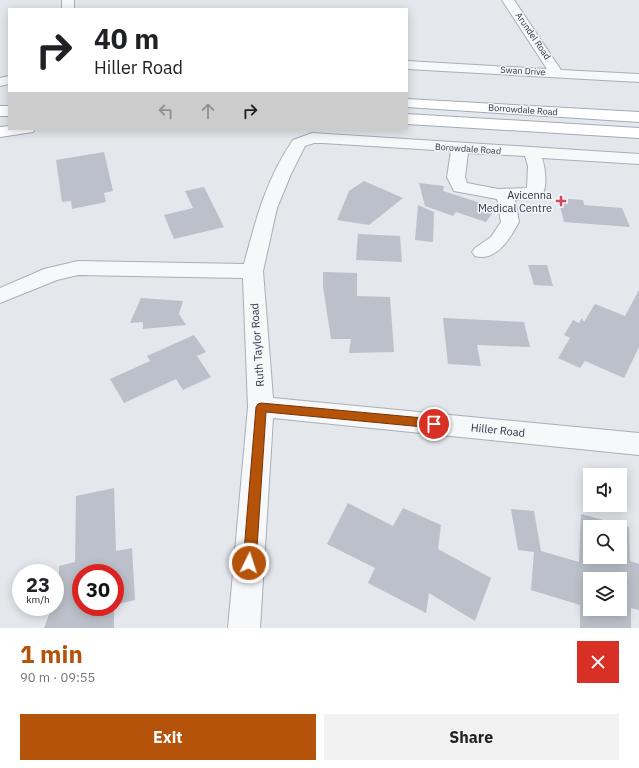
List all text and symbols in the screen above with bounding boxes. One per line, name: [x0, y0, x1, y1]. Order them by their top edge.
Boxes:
street label: Arundel Road: [514, 10, 553, 61]
text: 40 m: [94, 20, 159, 57]
icon: right: [28, 24, 80, 76]
text: Hiller Road: [94, 56, 183, 79]
street label: Swan Drive: [500, 64, 546, 77]
icon: left: [155, 100, 177, 122]
icon: ahead: [197, 100, 219, 122]
icon: right: [239, 100, 261, 122]
street label: Borrowdale Road: [488, 102, 558, 117]
street label: Borowdale Road: [435, 141, 501, 156]
place label: Avicenna Medical Centre: [478, 188, 552, 215]
marker: Avicenna Medical Centre: [555, 195, 567, 207]
street label: Ruth Taylor Road: [247, 303, 267, 387]
pin: [417, 407, 451, 441]
icon: arrive: [423, 413, 445, 435]
street label: Hiller Road: [470, 420, 526, 440]
map controls: [583, 468, 627, 616]
button: sound: [583, 468, 627, 512]
button: search: [583, 520, 627, 564]
position arrow: [228, 542, 270, 584]
speed limit sign: 30: [72, 564, 124, 616]
text: 23: [26, 571, 50, 598]
button: layers: [583, 572, 627, 616]
text: km/h: [26, 593, 50, 606]
text: 1 min: [20, 638, 83, 670]
button: close: [577, 641, 619, 683]
text: 90 m · 09:55: [20, 669, 95, 686]
button: Exit: [20, 714, 316, 760]
button: Share: [324, 714, 619, 760]

